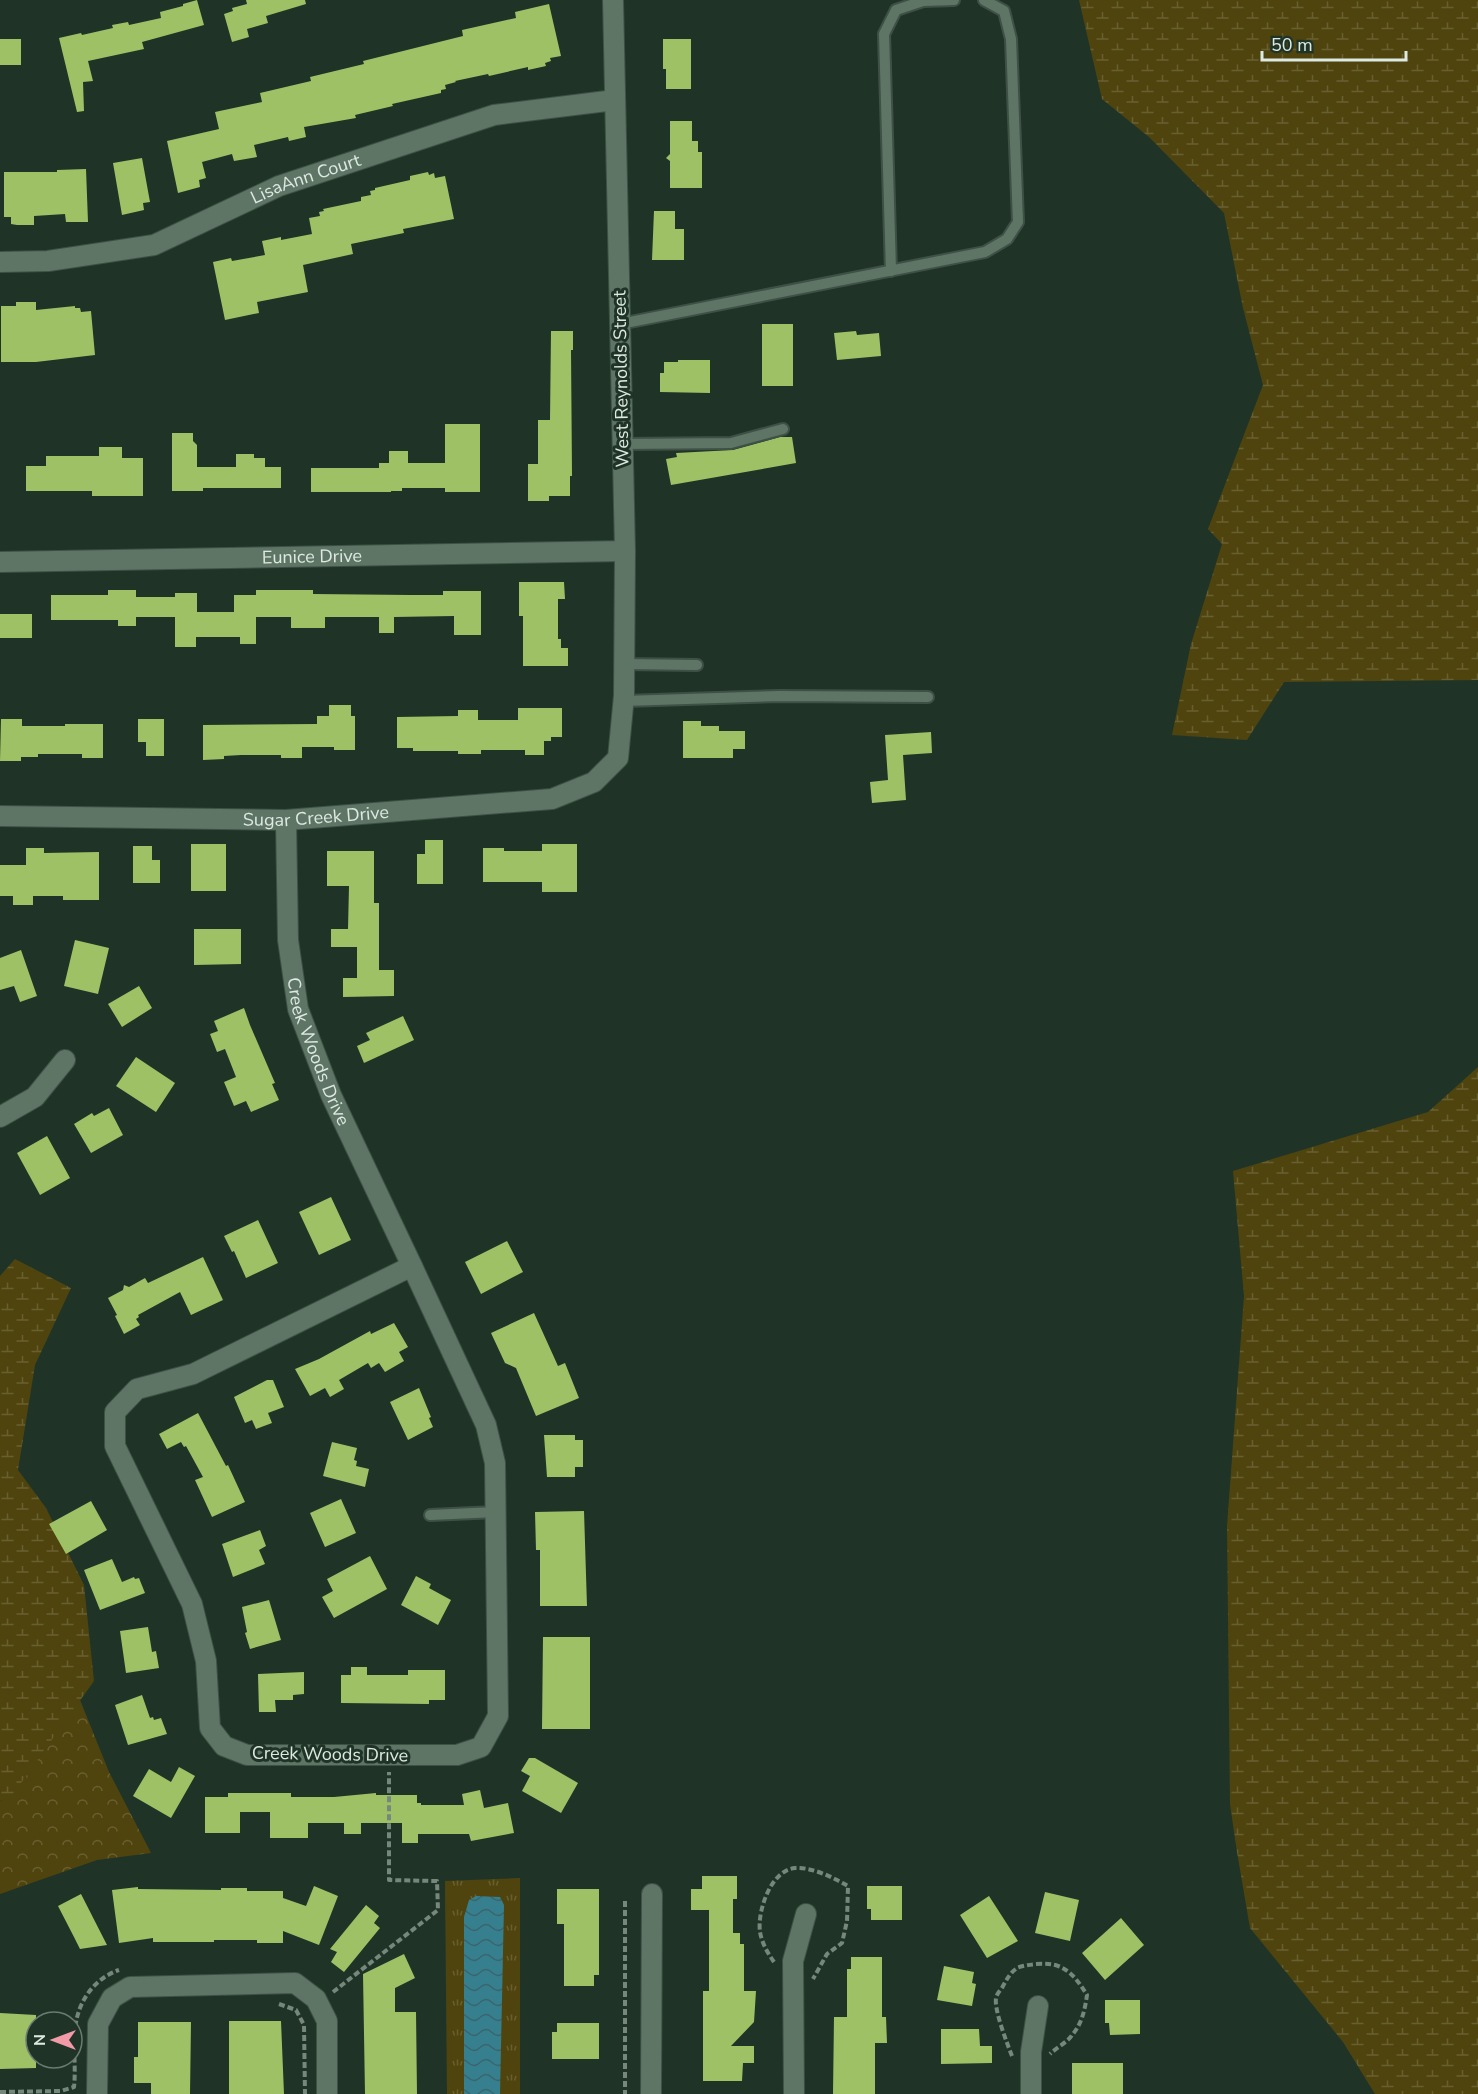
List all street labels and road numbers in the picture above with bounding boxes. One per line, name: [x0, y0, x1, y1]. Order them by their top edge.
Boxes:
street label: LisaAnn Court: [247, 148, 364, 210]
street label: West Reynolds Street: [607, 290, 635, 468]
street label: Eunice Drive: [262, 544, 362, 569]
street label: Sugar Creek Drive: [243, 800, 390, 832]
street label: Creek Woods Drive: [282, 976, 356, 1129]
street label: Creek Woods Drive: [252, 1741, 408, 1767]

